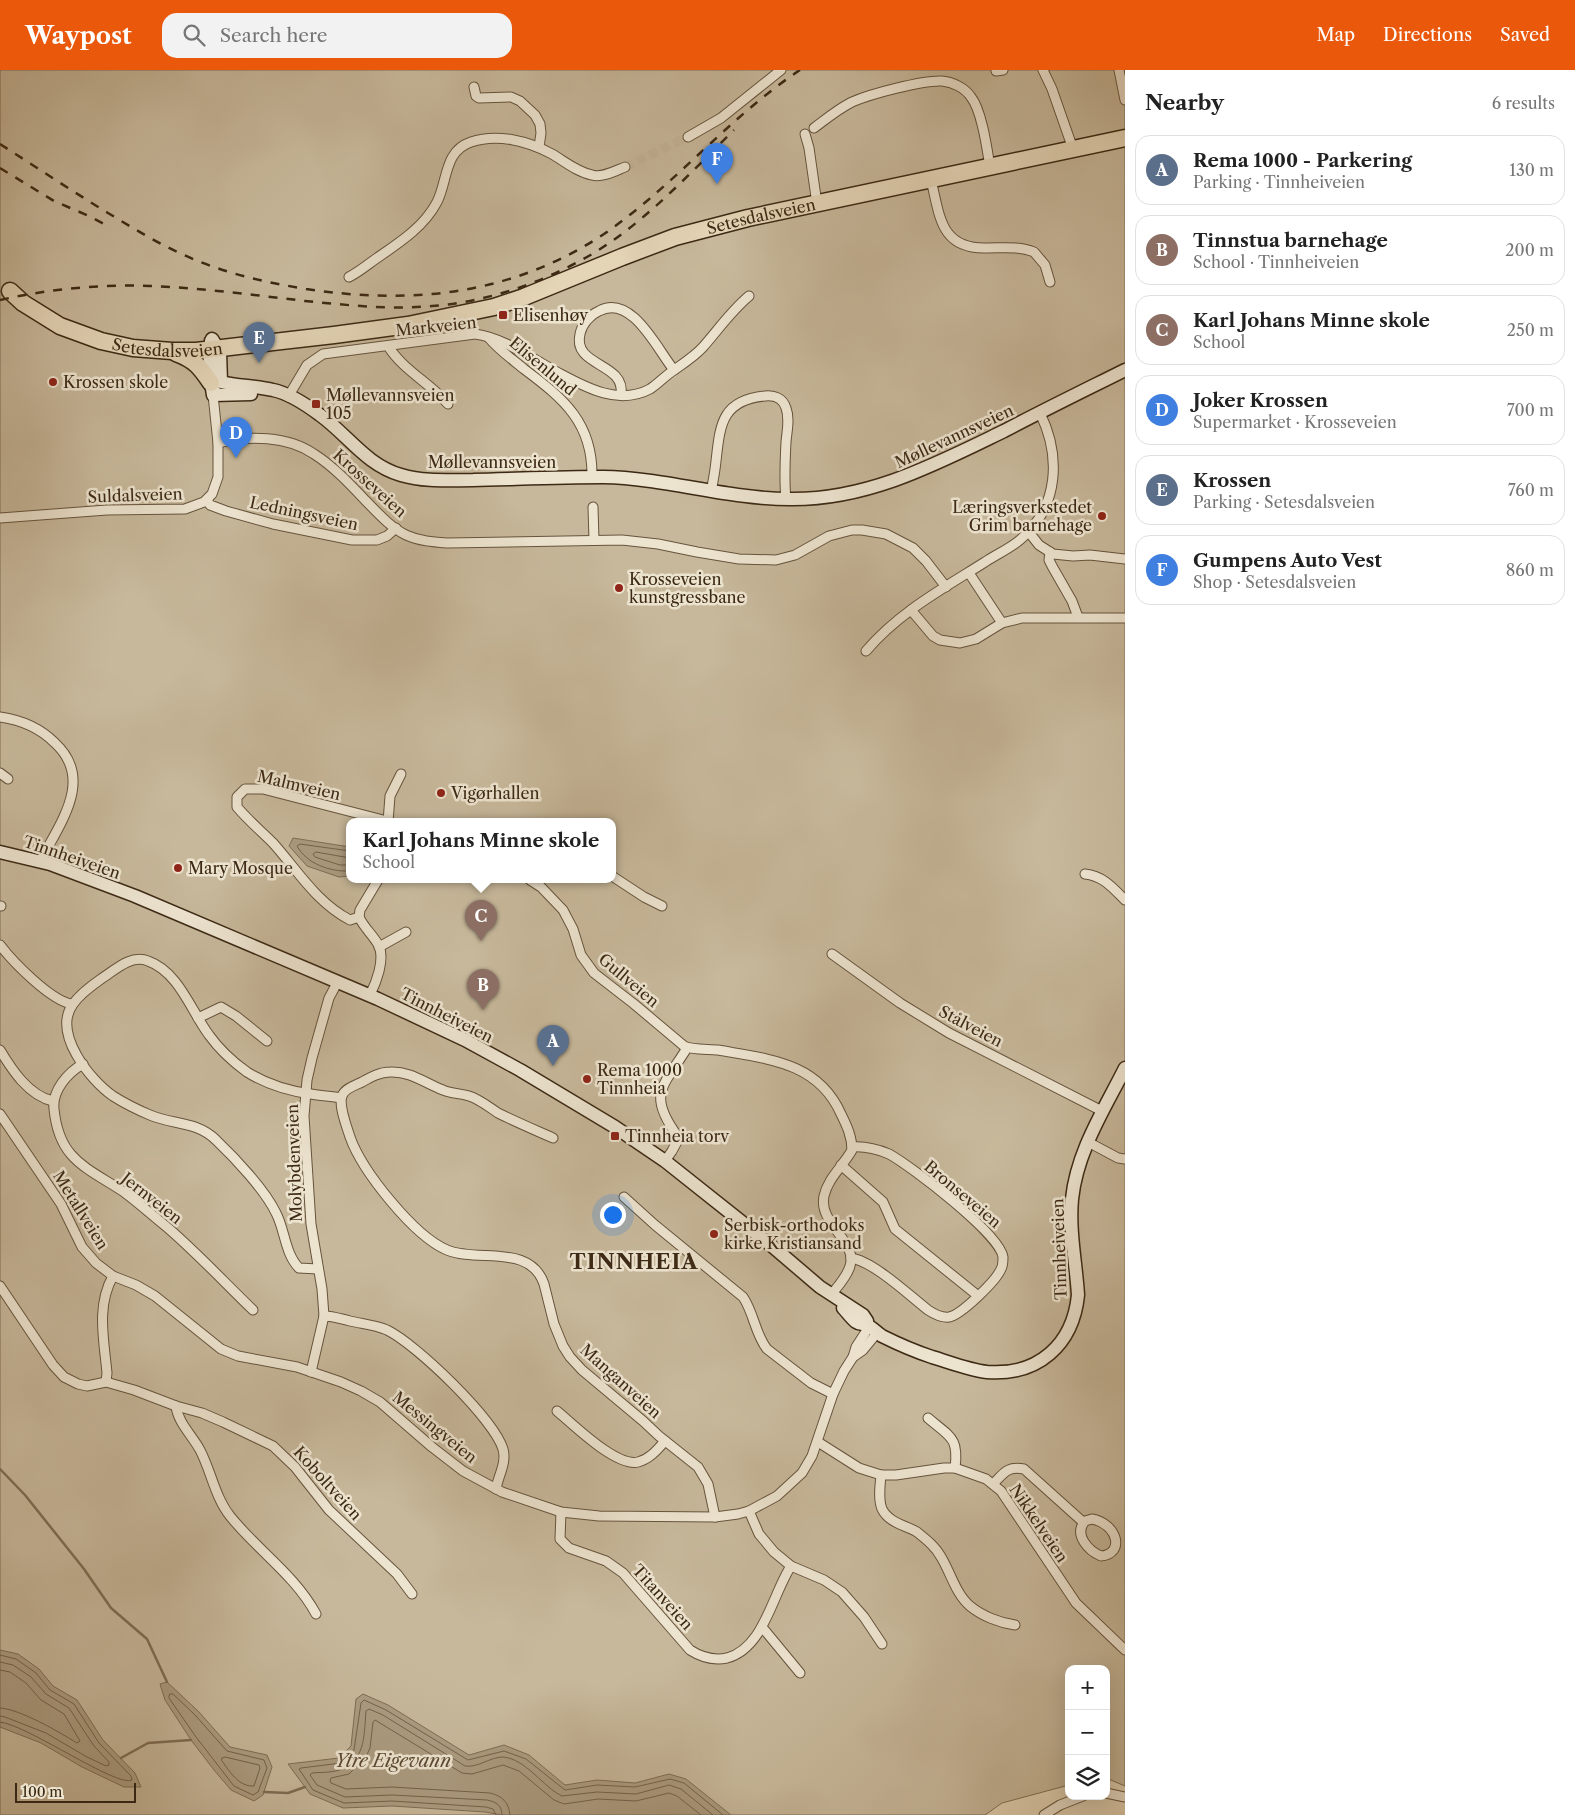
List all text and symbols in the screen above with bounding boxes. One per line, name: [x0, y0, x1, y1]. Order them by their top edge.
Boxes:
search box: [162, 13, 512, 58]
text: Waypost: [25, 21, 132, 50]
icon: search: [180, 21, 208, 49]
text: Search here: [220, 24, 327, 47]
text: Map: [1316, 24, 1355, 46]
text: Directions: [1383, 24, 1472, 46]
text: Saved: [1500, 24, 1550, 46]
text: Nearby: [1145, 90, 1224, 115]
text: 6 results: [1492, 93, 1555, 113]
pin: F: [701, 143, 733, 184]
text: Rema 1000 - Parkering: [1193, 149, 1412, 172]
text: A: [1156, 160, 1168, 180]
text: 130 m: [1509, 160, 1554, 180]
text: Parking · Tinnheiveien: [1193, 172, 1365, 192]
street label: Setesdalsveien: [705, 194, 817, 238]
text: Tinnstua barnehage: [1193, 229, 1388, 252]
text: B: [1156, 240, 1168, 260]
text: 200 m: [1505, 240, 1554, 260]
text: School · Tinnheiveien: [1193, 252, 1359, 272]
place label: Elisenhøy: [513, 305, 589, 325]
marker: Elisenhøy: [497, 309, 509, 321]
text: Karl Johans Minne skole: [1193, 309, 1430, 332]
street label: Markveien: [395, 312, 477, 340]
text: C: [1156, 320, 1168, 340]
text: 250 m: [1507, 320, 1554, 340]
pin: E: [243, 322, 275, 363]
street label: Elisenlund: [506, 332, 581, 400]
text: School: [1193, 332, 1245, 352]
street label: Setesdalsveien: [110, 334, 224, 361]
place label: Krossen skole: [63, 372, 168, 392]
marker: Krossen skole: [47, 376, 59, 388]
place label: Møllevannsveien 105: [326, 385, 455, 423]
text: Joker Krossen: [1193, 389, 1328, 412]
marker: Møllevannsveien 105: [310, 398, 322, 410]
street label: Møllevannsveien: [892, 400, 1016, 472]
text: D: [1155, 400, 1169, 420]
text: 700 m: [1507, 400, 1554, 420]
text: Supermarket · Krosseveien: [1193, 412, 1397, 432]
pin: D: [220, 417, 252, 458]
street label: Krosseveien: [329, 445, 411, 521]
street label: Møllevannsveien: [428, 452, 556, 472]
text: Krossen: [1193, 469, 1271, 492]
text: E: [1156, 480, 1168, 500]
text: 760 m: [1508, 480, 1554, 500]
street label: Suldalsveien: [87, 483, 183, 507]
street label: Ledningsveien: [248, 492, 360, 534]
text: Parking · Setesdalsveien: [1193, 492, 1375, 512]
place label: Læringsverkstedet Grim barnehage: [952, 497, 1092, 535]
marker: Læringsverkstedet Grim barnehage: [1096, 510, 1108, 522]
text: Gumpens Auto Vest: [1193, 549, 1382, 572]
text: F: [1157, 560, 1167, 580]
text: 860 m: [1506, 560, 1554, 580]
place label: Krosseveien kunstgressbane: [629, 569, 746, 607]
text: Shop · Setesdalsveien: [1193, 572, 1356, 592]
marker: Krosseveien kunstgressbane: [613, 582, 625, 594]
street label: Malmveien: [255, 766, 343, 804]
place label: Vigørhallen: [450, 783, 539, 803]
marker: Vigørhallen: [435, 787, 447, 799]
popup: [346, 818, 616, 883]
text: Karl Johans Minne skole: [363, 829, 599, 852]
street label: Tinnheiveien: [21, 831, 123, 883]
text: School: [363, 852, 415, 872]
place label: Mary Mosque: [188, 858, 293, 878]
marker: Mary Mosque: [172, 862, 184, 874]
pin: C: [465, 900, 497, 941]
street label: Gullveien: [595, 949, 663, 1011]
pin: B: [467, 969, 499, 1010]
street label: Tinnheiveien: [397, 983, 497, 1047]
street label: Stålveien: [936, 1001, 1006, 1051]
pin: A: [537, 1025, 569, 1066]
place label: Rema 1000 Tinnheia: [597, 1060, 682, 1098]
marker: Rema 1000 Tinnheia: [581, 1073, 593, 1085]
street label: Molybdenveien: [282, 1104, 306, 1222]
place label: Tinnheia torv: [625, 1126, 729, 1146]
marker: Tinnheia torv: [609, 1130, 621, 1142]
street label: Bronseveien: [921, 1156, 1005, 1232]
street label: Jernveien: [115, 1166, 186, 1228]
street label: Metallveien: [49, 1167, 113, 1253]
street label: Tinnheiveien: [1047, 1198, 1071, 1300]
your location: [600, 1202, 626, 1228]
place label: Serbisk-orthodoks kirke Kristiansand: [724, 1215, 865, 1253]
marker: Serbisk-orthodoks kirke Kristiansand: [708, 1228, 720, 1240]
district label: TINNHEIA: [570, 1249, 698, 1274]
street label: Manganveien: [576, 1339, 666, 1423]
street label: Messingveien: [389, 1387, 481, 1467]
street label: Koboltveien: [290, 1442, 366, 1524]
street label: Nikkelveien: [1005, 1480, 1073, 1566]
street label: Titanveien: [628, 1560, 698, 1634]
map controls: [1065, 1665, 1110, 1800]
button: +: [1065, 1665, 1110, 1710]
button: −: [1065, 1710, 1110, 1755]
water label: Ytre Eigevann: [335, 1750, 451, 1772]
button: layers: [1065, 1755, 1110, 1800]
scale bar: [15, 1780, 136, 1803]
text: 100 m: [22, 1783, 62, 1801]

